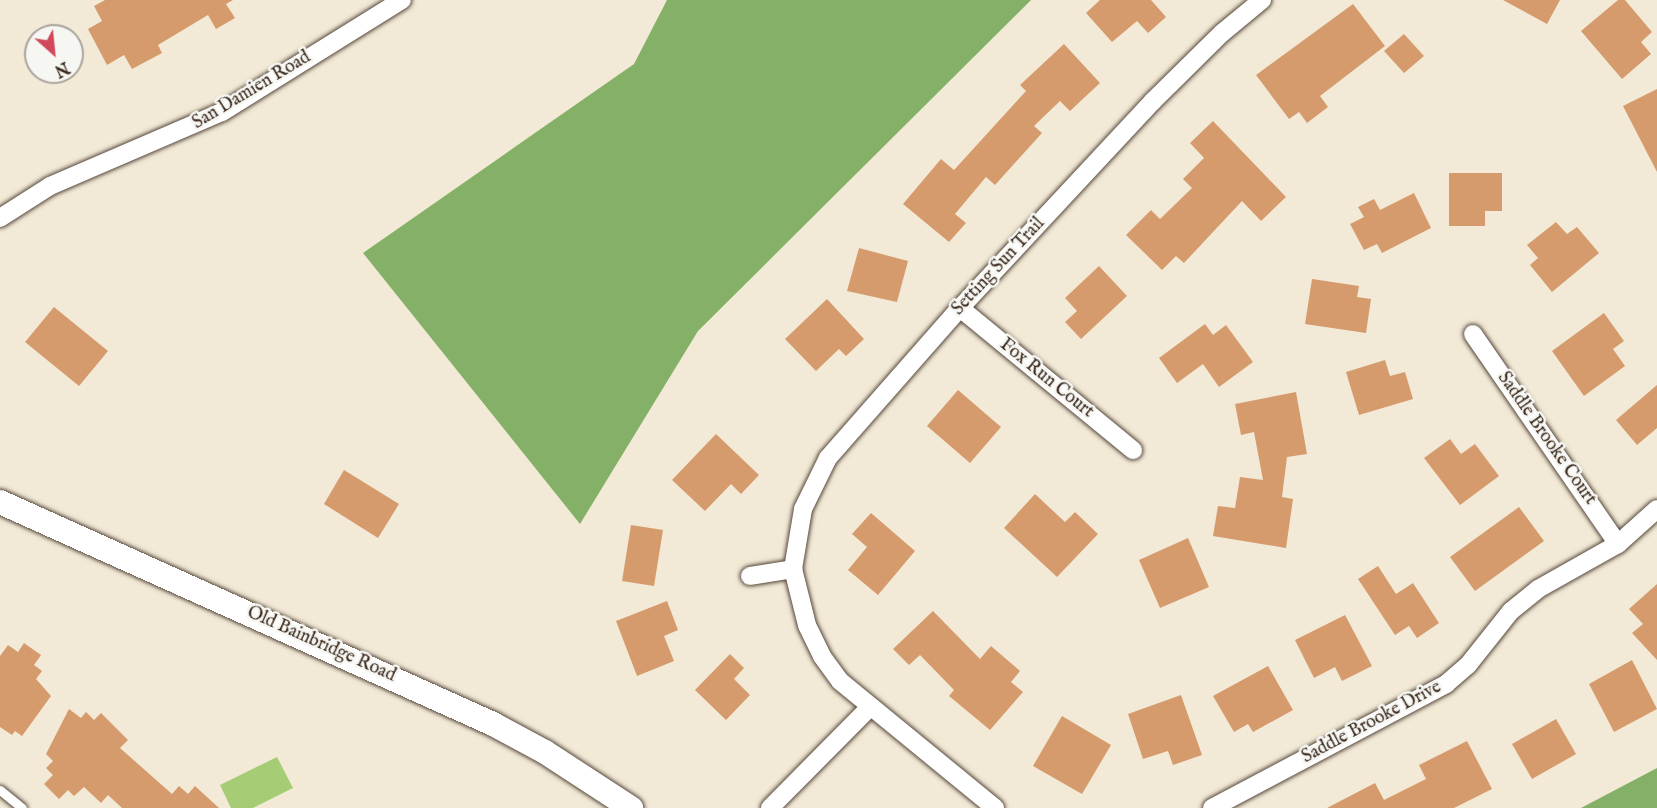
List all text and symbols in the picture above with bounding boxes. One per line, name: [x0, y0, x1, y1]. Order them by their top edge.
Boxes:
north arrow: [24, 24, 84, 84]
street label: San Damien Road: [189, 47, 315, 135]
text: N: [51, 56, 72, 80]
street label: Setting Sun Trail: [948, 214, 1050, 320]
street label: Fox Run Court: [995, 335, 1097, 423]
street label: Saddle Brooke Court: [1492, 368, 1600, 510]
street label: Old Bainbridge Road: [243, 602, 399, 688]
street label: Saddle Brooke Drive: [1299, 677, 1445, 769]

